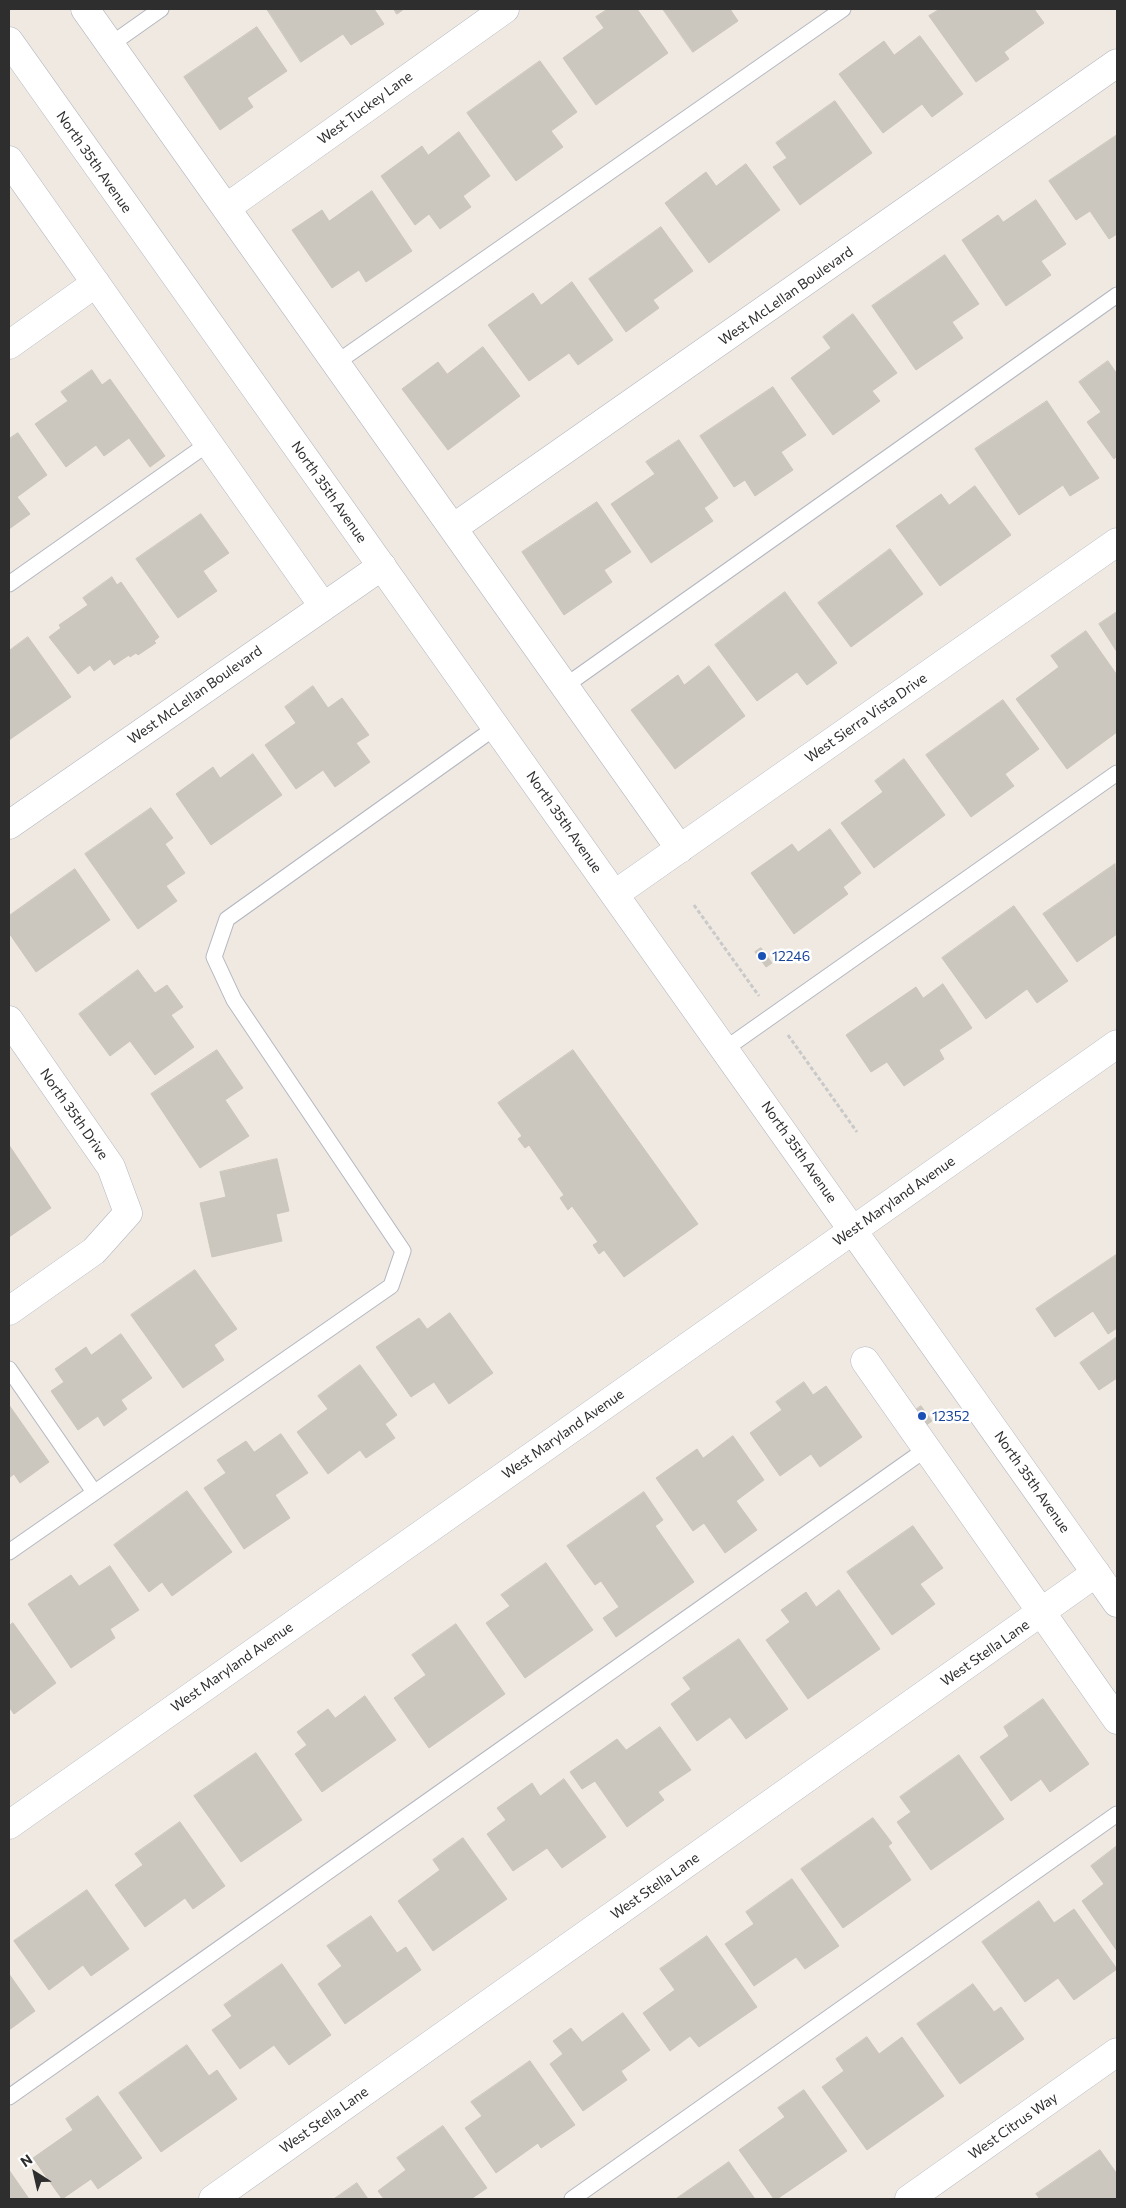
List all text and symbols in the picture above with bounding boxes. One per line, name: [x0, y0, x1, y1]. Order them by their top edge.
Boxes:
street label: West Tuckey Lane: [314, 68, 416, 148]
street label: North 35th Avenue: [53, 108, 135, 216]
street label: West McLellan Boulevard: [716, 243, 856, 349]
street label: North 35th Avenue: [288, 438, 370, 546]
street label: West McLellan Boulevard: [125, 642, 265, 748]
street label: West Sierra Vista Drive: [802, 670, 930, 766]
street label: North 35th Avenue: [523, 768, 605, 876]
place label: 12246: [772, 948, 810, 964]
marker: 12246: [756, 950, 768, 962]
street label: North 35th Drive: [36, 1065, 112, 1163]
street label: North 35th Avenue: [758, 1098, 840, 1206]
street label: West Maryland Avenue: [830, 1152, 958, 1250]
street label: West Maryland Avenue: [499, 1385, 627, 1483]
place label: 12352: [932, 1408, 970, 1424]
marker: 12352: [916, 1410, 928, 1422]
street label: North 35th Avenue: [991, 1428, 1073, 1536]
street label: West Stella Lane: [937, 1616, 1033, 1690]
street label: West Maryland Avenue: [168, 1618, 296, 1716]
street label: West Stella Lane: [607, 1849, 703, 1923]
street label: West Stella Lane: [276, 2083, 372, 2157]
street label: West Citrus Way: [965, 2089, 1061, 2163]
north arrow: [10, 2148, 60, 2198]
text: N: [17, 2150, 35, 2170]

